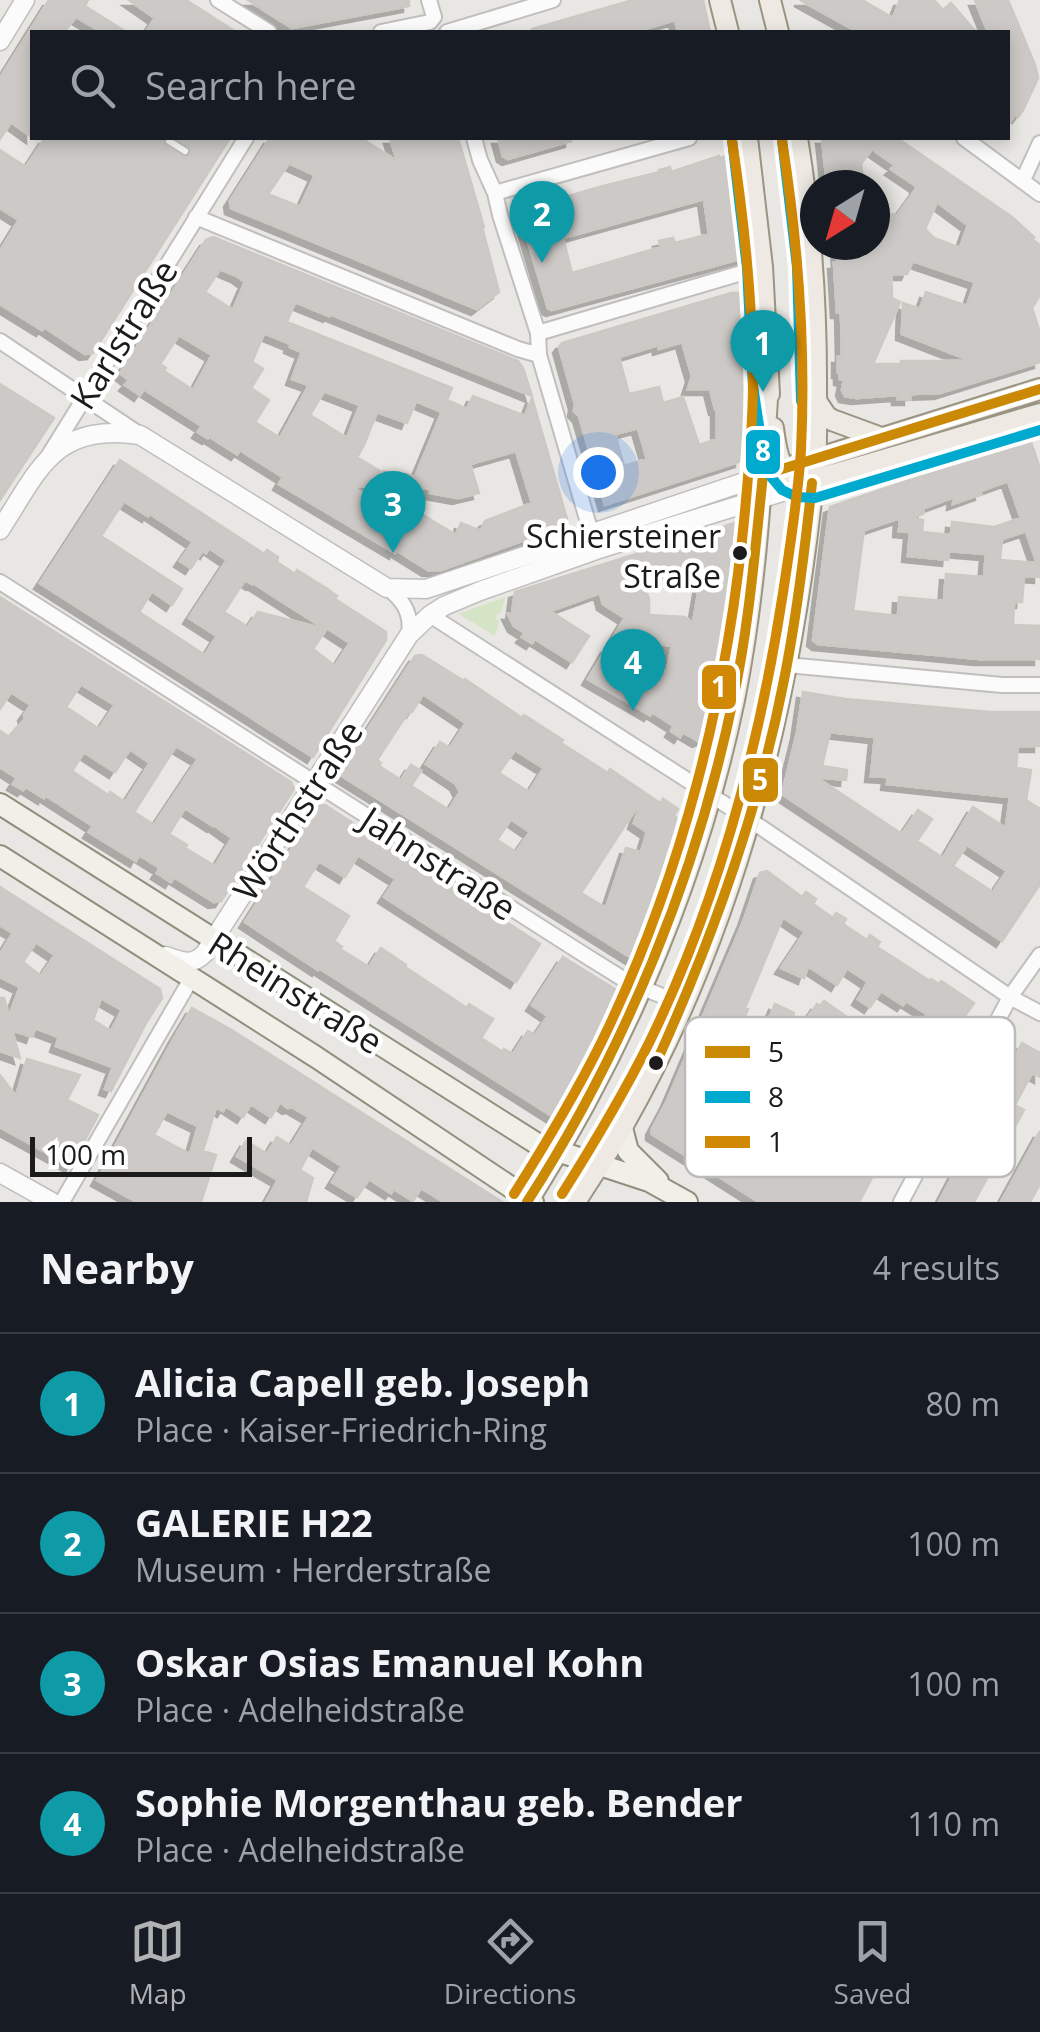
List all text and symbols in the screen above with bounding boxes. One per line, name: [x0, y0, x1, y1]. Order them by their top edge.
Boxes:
search box: [30, 30, 1010, 140]
icon: search: [65, 58, 120, 113]
text: Search here: [145, 59, 357, 111]
north arrow: [800, 170, 890, 260]
pin: 2: [510, 180, 574, 263]
street label: Karlstraße: [58, 250, 188, 418]
pin: 1: [730, 310, 796, 392]
line badge: 8: [744, 428, 782, 476]
text: 8: [755, 431, 771, 469]
your location: [573, 447, 624, 498]
pin: 3: [360, 470, 426, 553]
place label: Schiersteiner Straße: [526, 514, 721, 597]
marker: Schiersteiner Straße: [730, 543, 750, 563]
pin: 4: [600, 628, 666, 711]
line badge: 1: [700, 663, 738, 711]
text: 1: [711, 667, 727, 705]
street label: Wörthstraße: [221, 711, 373, 909]
line badge: 5: [741, 756, 780, 804]
text: 5: [752, 760, 768, 798]
street label: Jahnstraße: [350, 794, 526, 931]
street label: Rheinstraße: [200, 920, 392, 1064]
legend: [685, 1017, 1015, 1177]
text: 5: [768, 1032, 784, 1070]
unlabelled marker: [646, 1053, 666, 1073]
text: 8: [768, 1077, 784, 1115]
text: 1: [768, 1122, 784, 1160]
scale bar: [30, 1132, 252, 1176]
text: 100 m: [45, 1135, 126, 1173]
text: Nearby: [40, 1239, 194, 1296]
text: 4 results: [873, 1246, 1000, 1289]
text: Alicia Capell geb. Joseph: [135, 1356, 590, 1408]
text: 1: [63, 1382, 82, 1425]
text: 80 m: [925, 1382, 1000, 1425]
text: Place · Kaiser-Friedrich-Ring: [135, 1408, 547, 1451]
text: GALERIE H22: [135, 1496, 373, 1548]
text: 2: [63, 1522, 82, 1565]
text: 100 m: [907, 1522, 1000, 1565]
text: Museum · Herderstraße: [135, 1548, 492, 1591]
text: Oskar Osias Emanuel Kohn: [135, 1636, 644, 1688]
text: 3: [63, 1662, 82, 1705]
text: 100 m: [907, 1662, 1000, 1705]
text: Place · Adelheidstraße: [135, 1688, 465, 1731]
text: Sophie Morgenthau geb. Bender: [135, 1776, 743, 1828]
text: 4: [63, 1802, 82, 1845]
text: 110 m: [907, 1802, 1000, 1845]
text: Place · Adelheidstraße: [135, 1828, 465, 1871]
tab: Map: [129, 1914, 187, 2012]
tab: Directions: [444, 1914, 576, 2012]
tab: Saved: [834, 1914, 911, 2012]

